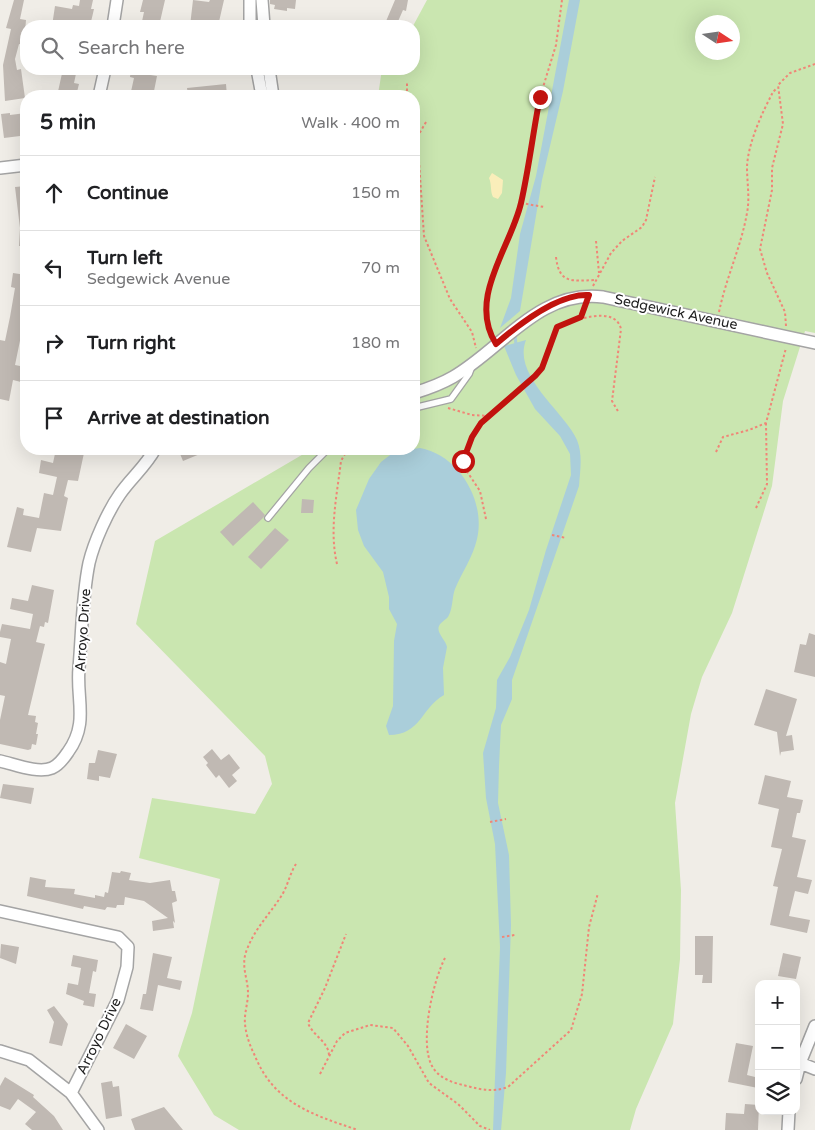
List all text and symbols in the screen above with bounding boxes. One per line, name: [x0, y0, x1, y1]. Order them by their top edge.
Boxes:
north arrow: [695, 15, 740, 60]
search box: [20, 20, 420, 75]
icon: search: [38, 34, 66, 62]
text: Search here: [78, 37, 185, 59]
route end: [529, 86, 552, 109]
text: 5 min: [40, 110, 96, 135]
text: Walk · 400 m: [301, 113, 400, 133]
icon: ahead: [40, 179, 68, 207]
text: Continue: [87, 182, 169, 204]
text: 150 m: [351, 183, 400, 203]
text: Turn left: [87, 247, 163, 269]
icon: left: [40, 254, 68, 282]
text: 70 m: [361, 258, 400, 278]
text: Sedgewick Avenue: [87, 269, 230, 289]
street label: Sedgewick Avenue: [613, 291, 739, 333]
icon: right: [40, 329, 68, 357]
text: Turn right: [87, 332, 175, 354]
text: 180 m: [351, 333, 400, 353]
icon: arrive: [40, 404, 68, 432]
text: Arrive at destination: [87, 407, 270, 429]
route start: [452, 450, 475, 473]
street label: Arroyo Drive: [72, 588, 94, 672]
map controls: [755, 980, 800, 1115]
button: +: [755, 980, 800, 1025]
street label: Arroyo Drive: [73, 995, 125, 1077]
button: −: [755, 1025, 800, 1070]
button: layers: [755, 1070, 800, 1115]

